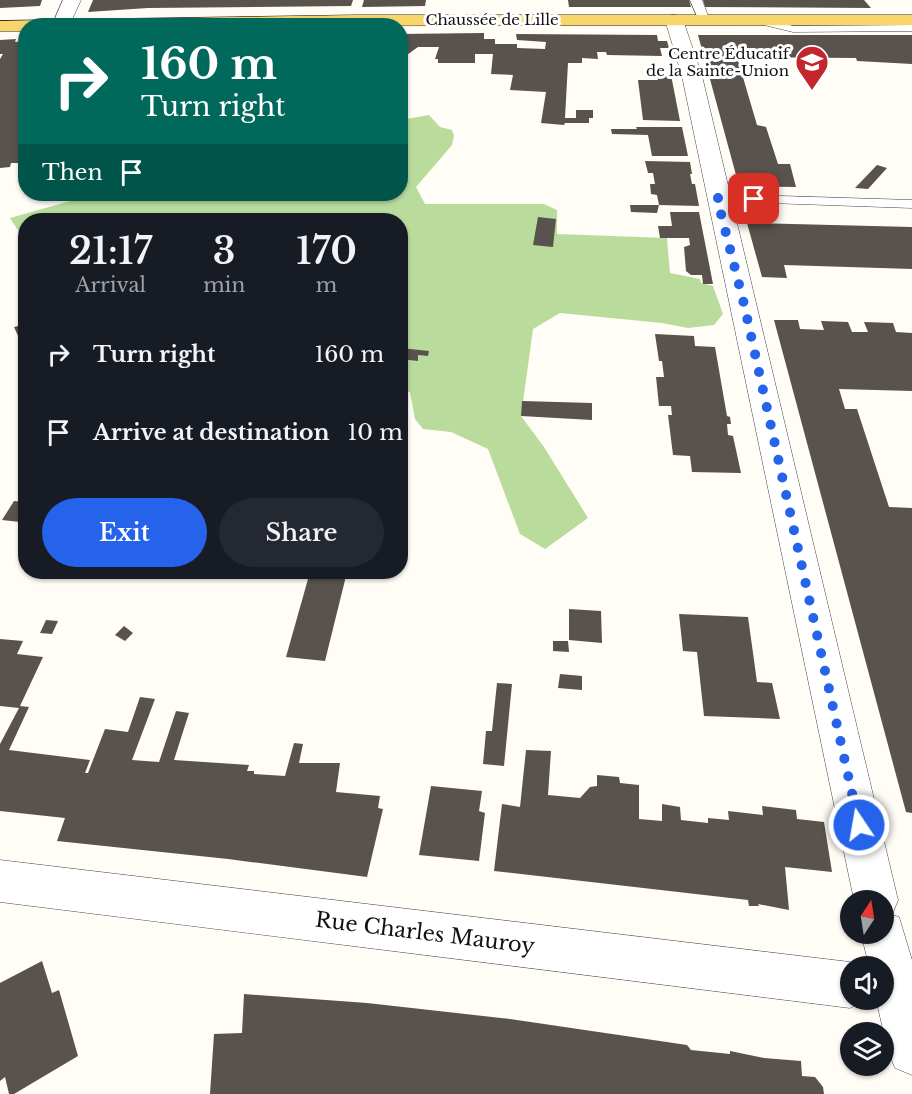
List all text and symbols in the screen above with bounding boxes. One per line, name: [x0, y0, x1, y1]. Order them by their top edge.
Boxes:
street label: Chaussée de Lille: [425, 10, 559, 29]
text: 160 m: [141, 38, 277, 90]
icon: right: [42, 42, 120, 120]
place label: Centre Éducatif de la Sainte-Union: [646, 44, 791, 80]
school or university icon: Centre Éducatif de la Sainte-Union: [794, 44, 830, 91]
text: Turn right: [141, 90, 285, 123]
icon: arrive: [115, 156, 148, 189]
text: Then: [42, 159, 103, 186]
pin: [728, 173, 779, 224]
icon: arrive: [737, 182, 770, 215]
text: 21:17: [69, 229, 152, 274]
text: 3: [213, 229, 236, 274]
text: 170: [296, 229, 357, 274]
text: Arrival: [75, 273, 146, 297]
text: min: [203, 273, 245, 297]
text: m: [316, 273, 337, 297]
icon: right: [42, 338, 75, 371]
text: Turn right: [93, 341, 215, 368]
text: 160 m: [314, 341, 384, 368]
icon: arrive: [42, 416, 75, 449]
text: Arrive at destination: [93, 419, 330, 446]
text: 10 m: [348, 419, 403, 446]
button: Exit: [42, 498, 207, 567]
button: Share: [219, 498, 384, 567]
position arrow: [827, 793, 891, 857]
north arrow: [840, 890, 894, 944]
map controls: [840, 890, 894, 1076]
street label: Rue Charles Mauroy: [314, 907, 537, 959]
button: sound: [840, 956, 894, 1010]
button: layers: [840, 1022, 894, 1076]

